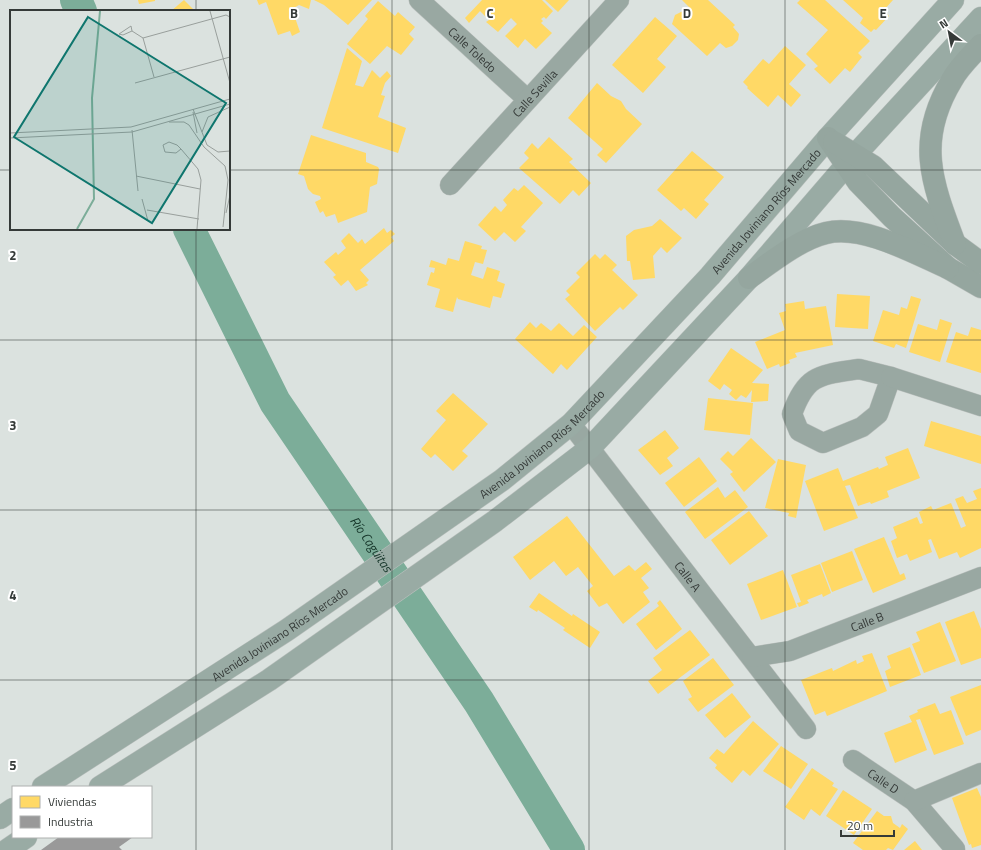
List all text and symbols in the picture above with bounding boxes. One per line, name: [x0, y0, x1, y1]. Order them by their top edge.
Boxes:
text: B: [290, 3, 298, 23]
text: C: [486, 3, 494, 23]
text: D: [683, 3, 691, 23]
text: E: [879, 3, 887, 23]
inset map: [10, 10, 230, 230]
north arrow: [929, 12, 969, 52]
text: N: [936, 15, 951, 32]
street label: Calle Toledo: [444, 22, 501, 77]
street label: Calle Sevilla: [507, 64, 561, 121]
street label: Avenida Joviniano Ríos Mercado: [707, 144, 825, 278]
text: 2: [9, 245, 17, 265]
street label: Avenida Joviniano Ríos Mercado: [475, 385, 609, 503]
text: 3: [9, 415, 17, 435]
water label: Río Cagüitas: [345, 512, 399, 577]
street label: Calle A: [670, 557, 706, 595]
street label: Avenida Joviniano Ríos Mercado: [208, 581, 351, 686]
text: 4: [9, 585, 17, 605]
street label: Calle B: [848, 606, 886, 636]
text: 5: [9, 755, 17, 775]
street label: Calle D: [864, 763, 904, 798]
legend: [12, 786, 152, 838]
text: Viviendas: [48, 792, 97, 811]
text: Industria: [48, 812, 93, 831]
scale bar: [841, 812, 894, 838]
text: 20 m: [847, 816, 873, 835]

